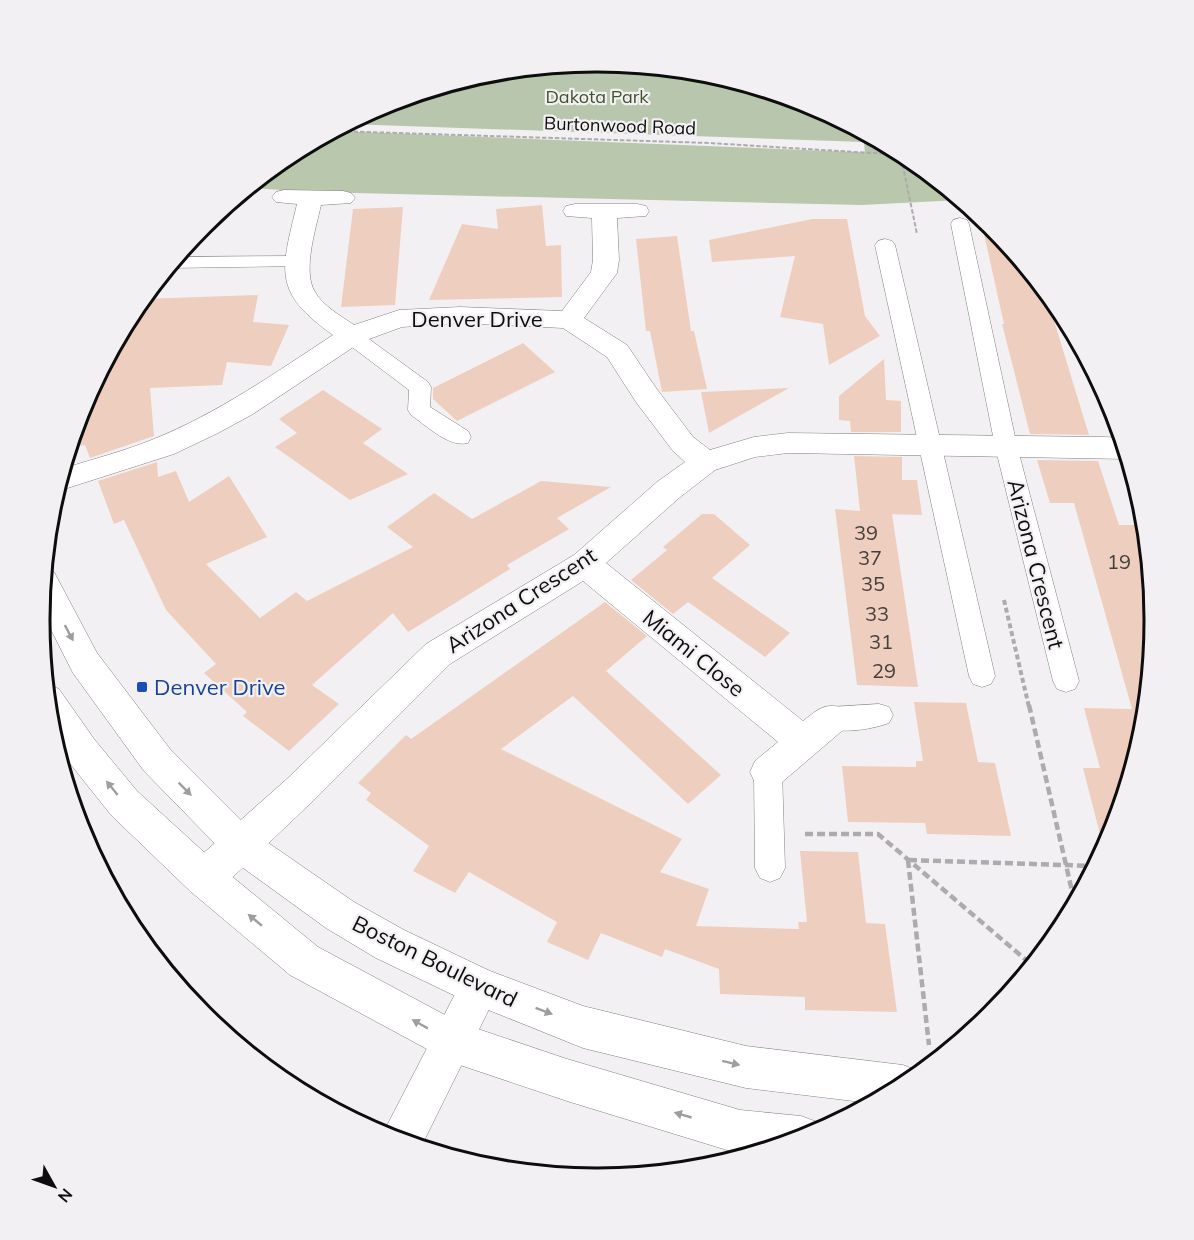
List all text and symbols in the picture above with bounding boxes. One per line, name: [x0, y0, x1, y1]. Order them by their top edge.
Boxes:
park label: Dakota Park: [545, 85, 649, 108]
street label: Burtonwood Road: [544, 111, 697, 140]
street label: Denver Drive: [411, 305, 543, 333]
street label: Arizona Crescent: [1001, 476, 1071, 652]
house number: 39: [854, 520, 878, 545]
street label: Arizona Crescent: [440, 541, 602, 659]
house number: 37: [858, 545, 882, 570]
house number: 19: [1107, 549, 1131, 574]
house number: 35: [861, 571, 885, 596]
house number: 33: [865, 601, 889, 626]
street label: Miami Close: [637, 603, 751, 703]
one-way arrow: [64, 625, 74, 642]
house number: 31: [869, 629, 893, 654]
house number: 29: [872, 658, 896, 683]
place label: Denver Drive: [154, 673, 286, 701]
marker: Denver Drive: [135, 680, 149, 694]
one-way arrow: [106, 781, 119, 796]
one-way arrow: [178, 781, 192, 795]
street label: Boston Boulevard: [348, 909, 522, 1013]
one-way arrow: [247, 914, 263, 927]
one-way arrow: [535, 1007, 553, 1017]
one-way arrow: [411, 1019, 428, 1029]
one-way arrow: [722, 1059, 740, 1069]
one-way arrow: [674, 1110, 692, 1119]
north arrow: [24, 1156, 84, 1216]
text: N: [54, 1185, 77, 1207]

